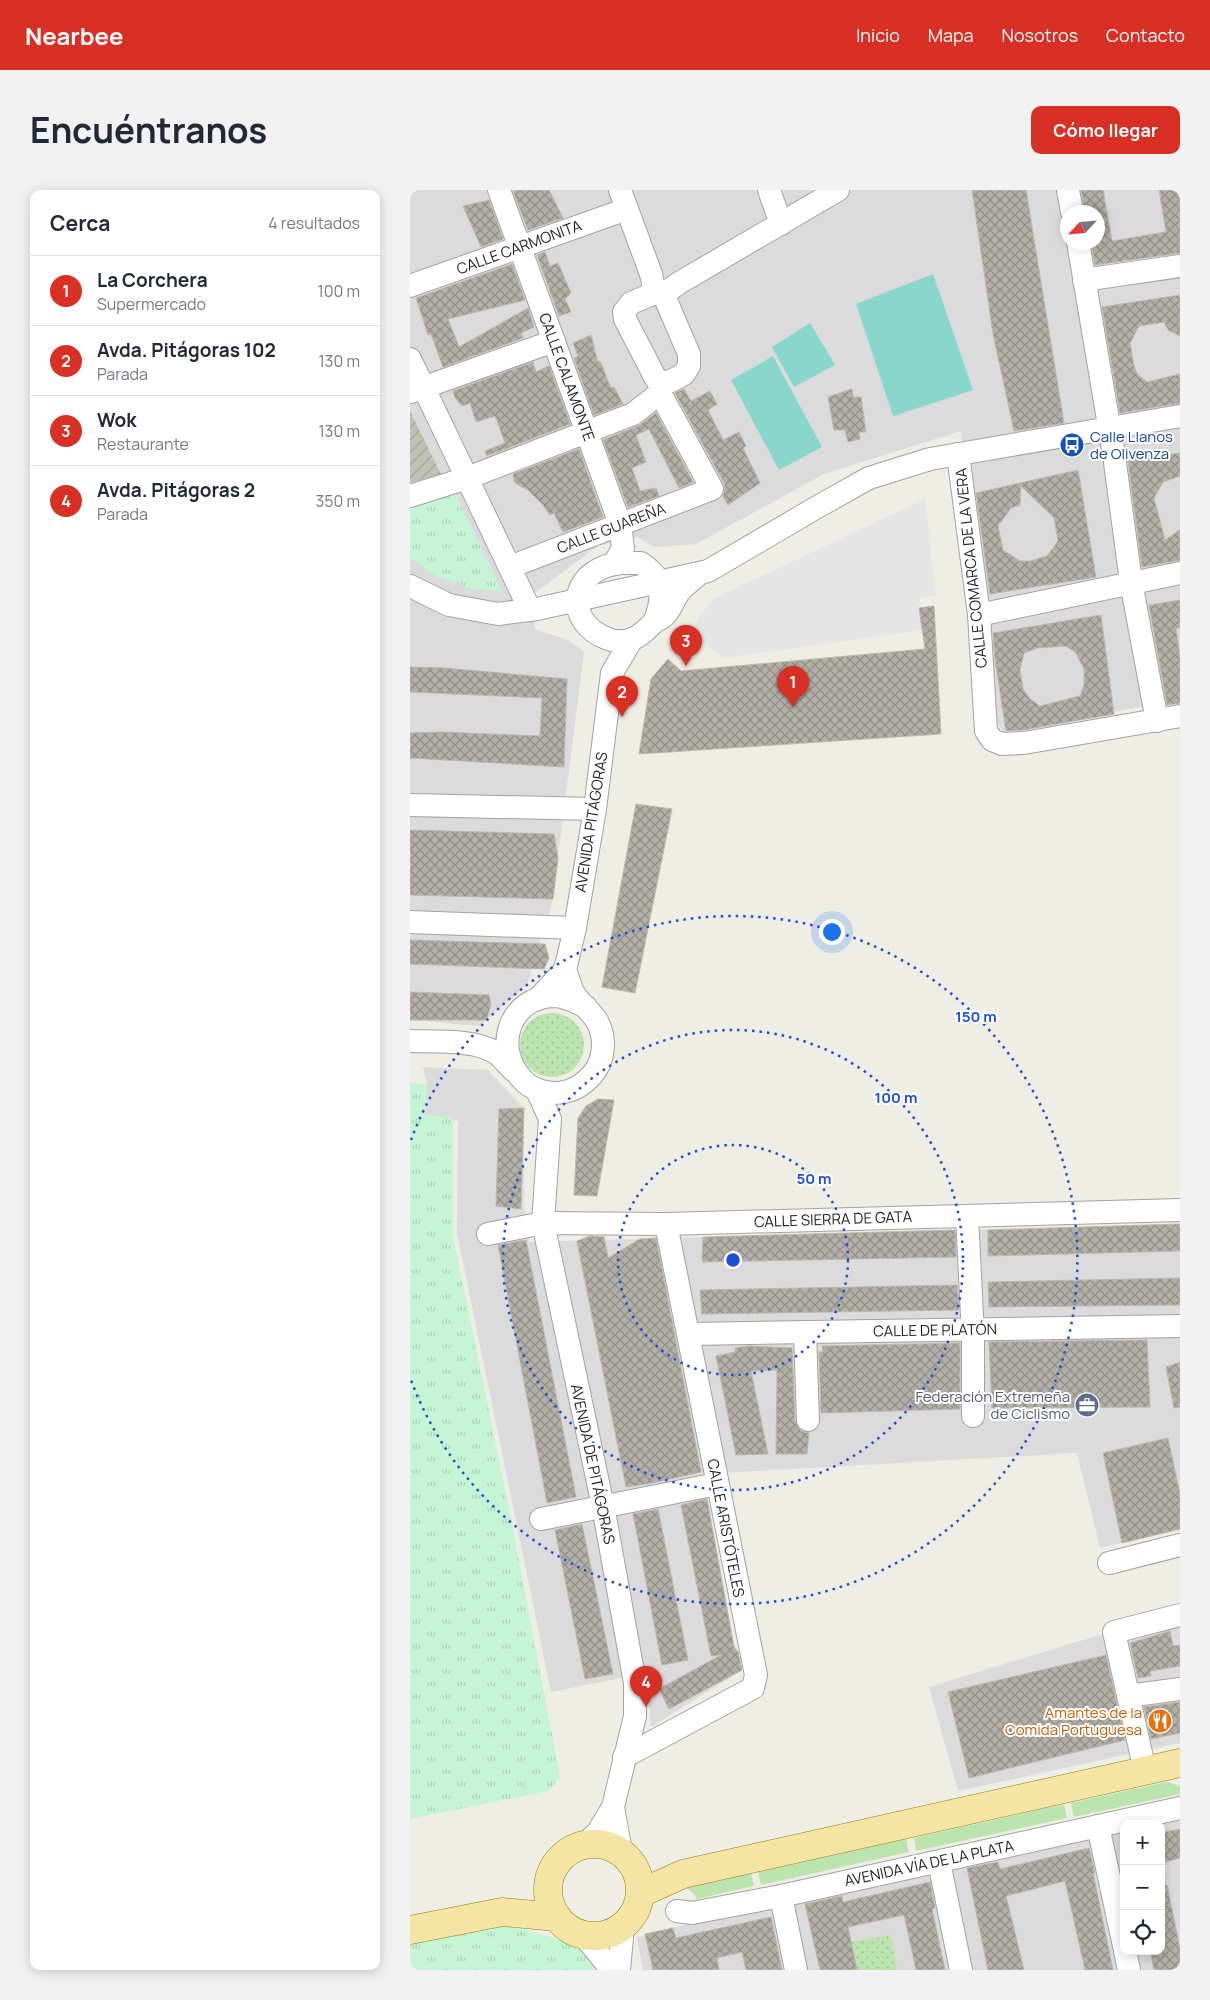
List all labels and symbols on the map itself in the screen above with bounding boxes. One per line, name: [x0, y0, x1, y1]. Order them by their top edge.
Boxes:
north arrow: [1060, 205, 1105, 250]
street label: CALLE CARMONITA: [454, 214, 585, 279]
street label: CALLE CALAMONTE: [534, 310, 600, 444]
place label: Calle Llanos de Olivenza: [1090, 426, 1173, 464]
bus stop icon: Calle Llanos de Olivenza: [1059, 432, 1085, 458]
street label: CALLE COMARCA DE LA VERA: [950, 466, 992, 669]
street label: CALLE GUAREÑA: [554, 497, 669, 558]
pin: 3: [670, 625, 702, 666]
pin: 1: [777, 666, 809, 707]
pin: 2: [606, 676, 638, 717]
street label: AVENIDA PITÁGORAS: [570, 750, 612, 894]
your location: [819, 919, 845, 945]
text: 150 m: [955, 1006, 997, 1027]
text: 100 m: [875, 1087, 917, 1108]
text: 50 m: [796, 1168, 832, 1189]
street label: CALLE SIERRA DE GATA: [754, 1206, 913, 1232]
centre of rings: [724, 1251, 742, 1269]
street label: CALLE DE PLATÓN: [873, 1318, 997, 1342]
street label: AVENIDA DE PITÁGORAS: [566, 1382, 620, 1546]
place label: Federación Extremeña de Ciclismo: [916, 1386, 1070, 1424]
office icon: Federación Extremeña de Ciclismo: [1074, 1392, 1100, 1418]
street label: CALLE ARISTÓTELES: [702, 1457, 750, 1599]
pin: 4: [630, 1666, 662, 1707]
place label: Amantes de la Comida Portuguesa: [1005, 1702, 1142, 1740]
restaurant icon: Amantes de la Comida Portuguesa: [1147, 1708, 1173, 1734]
street label: AVENIDA VÍA DE LA PLATA: [842, 1835, 1016, 1891]

